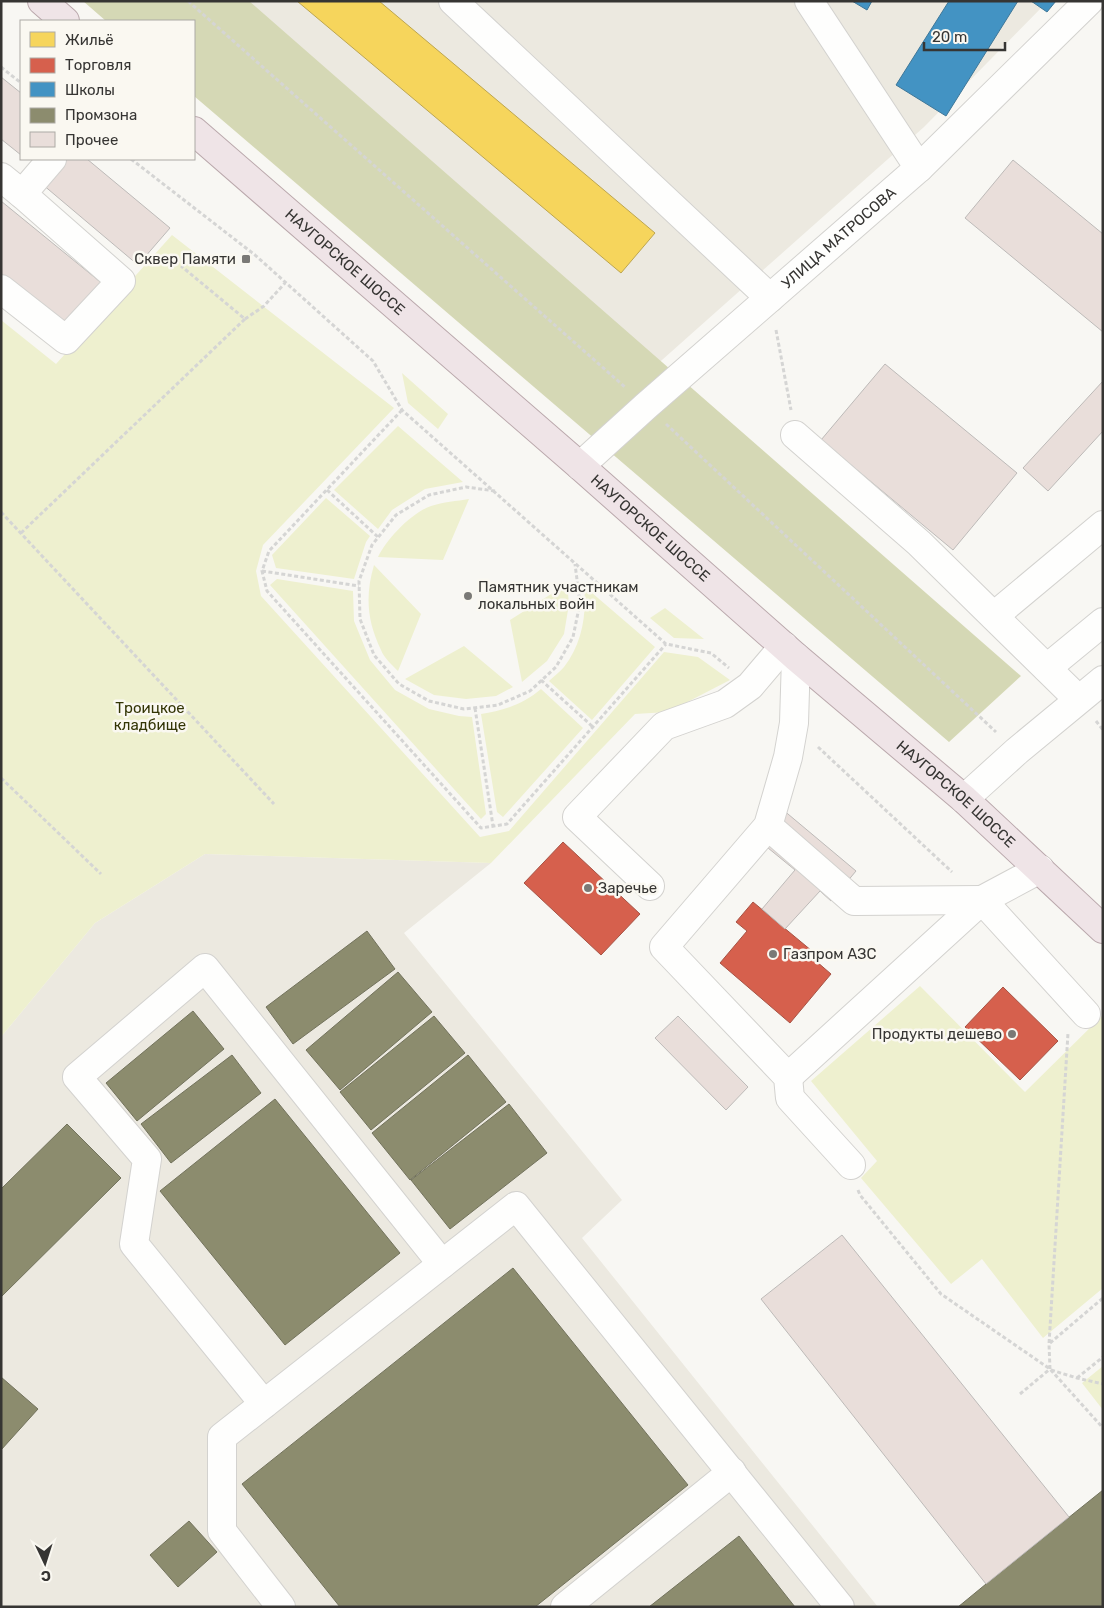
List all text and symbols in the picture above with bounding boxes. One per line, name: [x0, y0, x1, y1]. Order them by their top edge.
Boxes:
legend: [20, 20, 195, 160]
scale bar: [924, 20, 1005, 52]
text: 20 m: [932, 28, 967, 46]
text: Жильё: [65, 31, 114, 49]
text: Торговля: [65, 56, 131, 74]
text: Школы: [65, 81, 115, 99]
text: Промзона: [65, 106, 137, 124]
text: Прочее: [65, 131, 118, 149]
street label: УЛИЦА МАТРОСОВА: [778, 183, 900, 293]
street label: НАУГОРСКОЕ ШОССЕ: [281, 205, 409, 319]
place label: Сквер Памяти: [134, 250, 236, 268]
marker: Сквер Памяти: [240, 253, 252, 265]
street label: НАУГОРСКОЕ ШОССЕ: [587, 471, 714, 586]
place label: Памятник участникам локальных войн: [478, 578, 639, 613]
marker: Памятник участникам локальных войн: [462, 590, 474, 602]
park label: Троицкое кладбище: [114, 699, 186, 734]
street label: НАУГОРСКОЕ ШОССЕ: [893, 737, 1019, 851]
place label: Заречье: [598, 879, 657, 897]
marker: Заречье: [582, 882, 594, 894]
place label: Газпром АЗС: [783, 945, 877, 963]
marker: Газпром АЗС: [767, 948, 779, 960]
place label: Продукты дешево: [872, 1025, 1002, 1043]
marker: Продукты дешево: [1006, 1028, 1018, 1040]
north arrow: [20, 1538, 70, 1588]
text: С: [40, 1567, 51, 1584]

